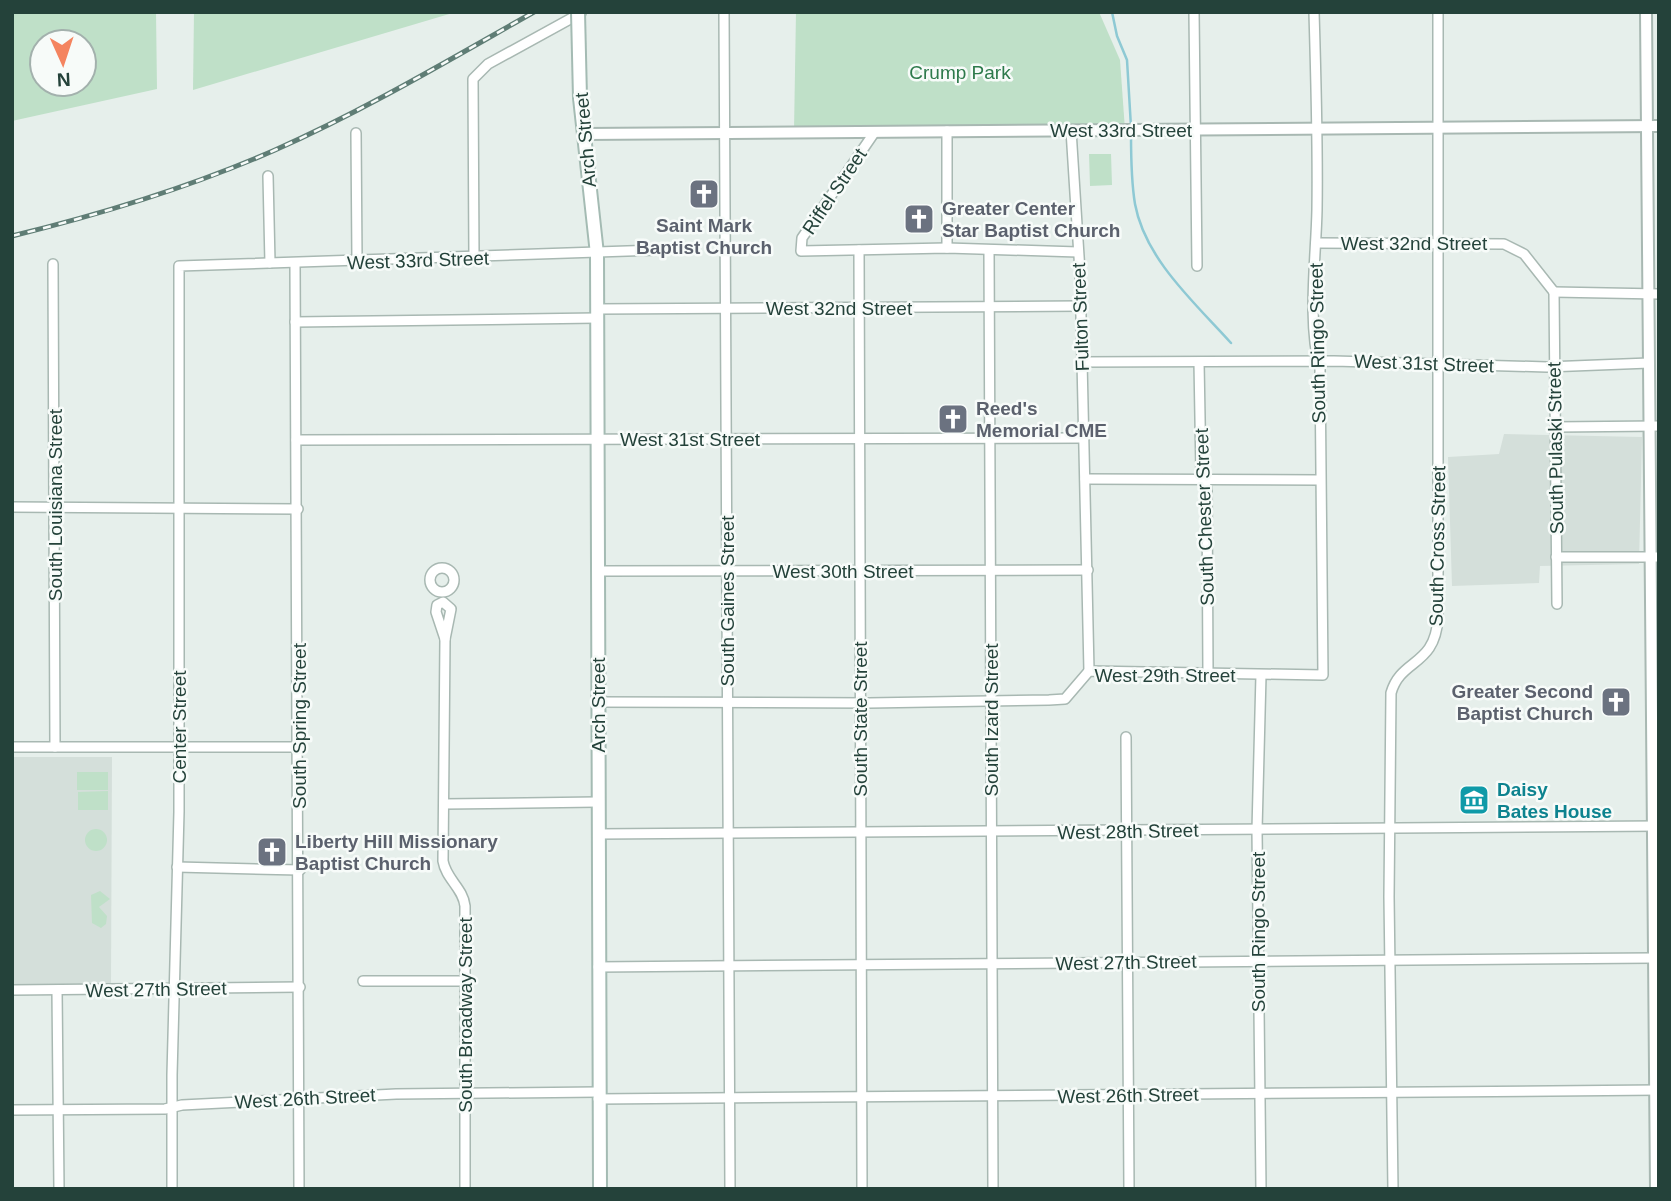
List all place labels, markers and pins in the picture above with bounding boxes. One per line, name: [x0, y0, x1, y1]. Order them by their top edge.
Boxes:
church icon: Saint Mark Baptist Church: [687, 177, 721, 211]
place label: Greater Center Star Baptist Church: [942, 198, 1120, 241]
church icon: Greater Center Star Baptist Church: [902, 202, 936, 236]
place label: Saint Mark Baptist Church: [636, 215, 772, 258]
place label: Reed's Memorial CME: [976, 398, 1107, 441]
church icon: Reed's Memorial CME: [936, 402, 970, 436]
place label: Greater Second Baptist Church: [1452, 681, 1593, 724]
church icon: Greater Second Baptist Church: [1599, 685, 1633, 719]
place label: Daisy Bates House: [1497, 779, 1612, 822]
museum icon: Daisy Bates House: [1457, 783, 1491, 817]
place label: Liberty Hill Missionary Baptist Church: [295, 831, 498, 874]
church icon: Liberty Hill Missionary Baptist Church: [255, 835, 289, 869]

